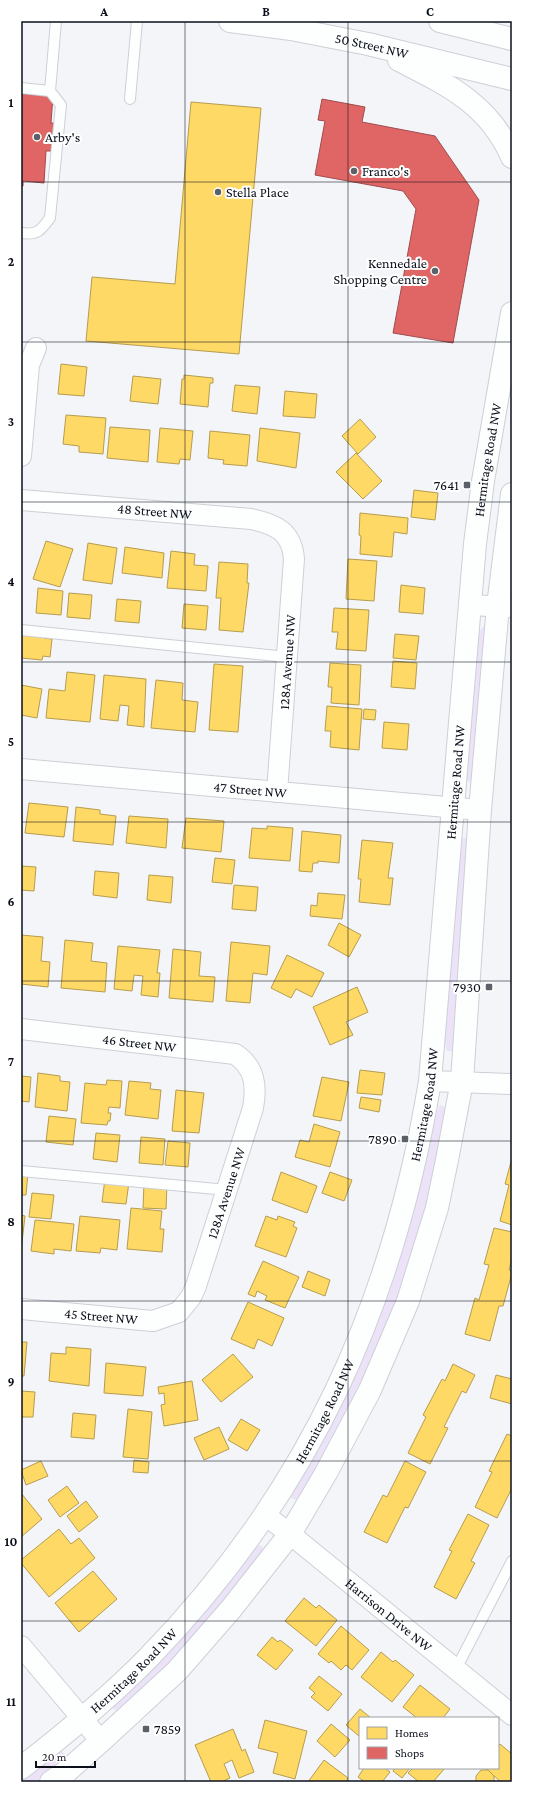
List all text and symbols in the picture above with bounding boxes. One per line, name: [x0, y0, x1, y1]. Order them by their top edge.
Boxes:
text: A: [99, 4, 108, 19]
text: B: [262, 4, 270, 19]
text: C: [426, 4, 434, 19]
street label: 50 Street NW: [334, 30, 410, 62]
text: 1: [9, 95, 14, 110]
place label: Arby's: [45, 129, 80, 145]
marker: Arby's: [32, 132, 42, 142]
place label: Franco's: [362, 163, 409, 179]
marker: Franco's: [349, 166, 359, 176]
place label: Stella Place: [226, 184, 289, 200]
marker: Stella Place: [213, 187, 223, 197]
text: 2: [8, 254, 15, 269]
place label: Kennedale Shopping Centre: [333, 255, 427, 287]
marker: Kennedale Shopping Centre: [430, 266, 440, 276]
street label: Hermitage Road NW: [471, 402, 504, 518]
text: 3: [8, 414, 14, 429]
place label: 7641: [434, 477, 459, 493]
marker: 7641: [462, 480, 472, 490]
street label: 48 Street NW: [117, 500, 193, 522]
text: 4: [7, 574, 15, 589]
street label: 128A Avenue NW: [276, 614, 298, 710]
street label: Hermitage Road NW: [442, 724, 468, 840]
text: 5: [8, 734, 14, 749]
street label: 47 Street NW: [213, 778, 288, 801]
text: 6: [7, 894, 15, 909]
place label: 7930: [453, 979, 481, 995]
marker: 7930: [484, 982, 494, 992]
street label: 46 Street NW: [101, 1031, 177, 1055]
street label: Hermitage Road NW: [407, 1047, 441, 1163]
text: 7: [8, 1054, 14, 1069]
place label: 7890: [368, 1131, 397, 1147]
marker: 7890: [400, 1134, 410, 1144]
street label: 128A Avenue NW: [204, 1145, 248, 1241]
text: 8: [7, 1214, 15, 1229]
street label: 45 Street NW: [64, 1305, 139, 1327]
street label: Hermitage Road NW: [291, 1356, 358, 1466]
text: 9: [7, 1374, 15, 1389]
text: 10: [5, 1534, 17, 1549]
street label: Harrison Drive NW: [342, 1575, 436, 1655]
street label: Hermitage Road NW: [87, 1625, 180, 1716]
text: 11: [6, 1694, 16, 1709]
legend: [359, 1717, 499, 1769]
place label: 7859: [154, 1721, 181, 1737]
marker: 7859: [141, 1724, 151, 1734]
text: Homes: [395, 1726, 429, 1740]
scale bar: [36, 1743, 95, 1769]
text: Shops: [395, 1746, 424, 1760]
text: 20 m: [42, 1750, 67, 1764]

